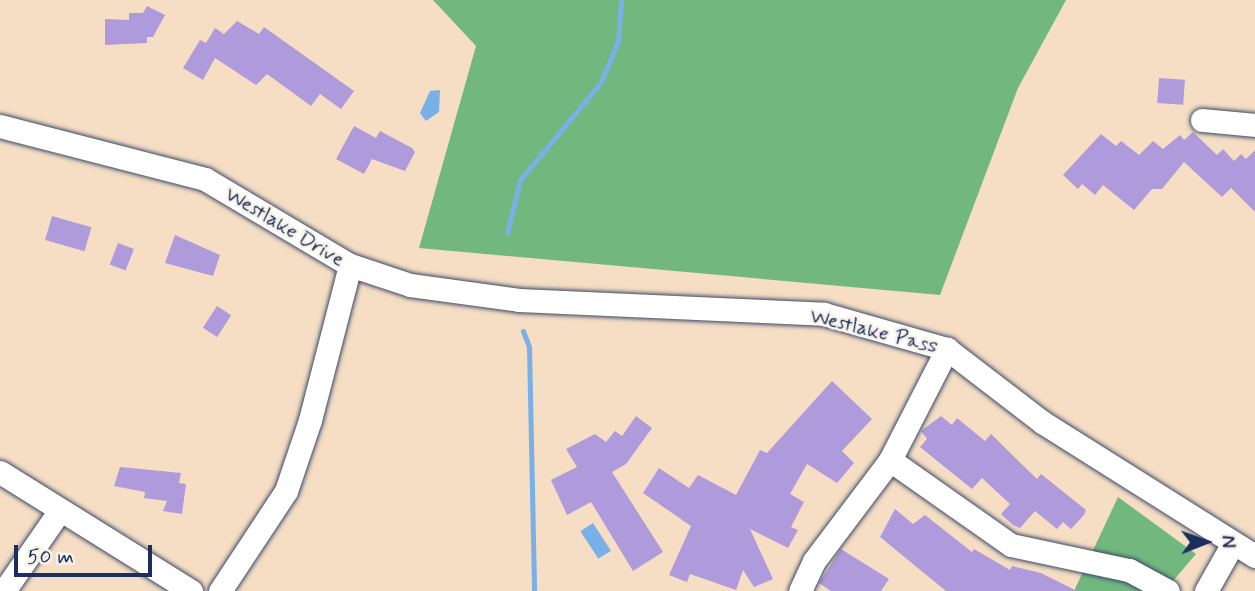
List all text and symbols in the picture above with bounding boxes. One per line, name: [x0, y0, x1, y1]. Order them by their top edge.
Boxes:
street label: Westlake Drive: [222, 182, 348, 272]
street label: Westlake Pass: [810, 303, 938, 359]
north arrow: [1171, 507, 1241, 577]
scale bar: [18, 532, 156, 576]
text: N: [1215, 535, 1240, 548]
text: 50 m: [27, 543, 74, 571]

